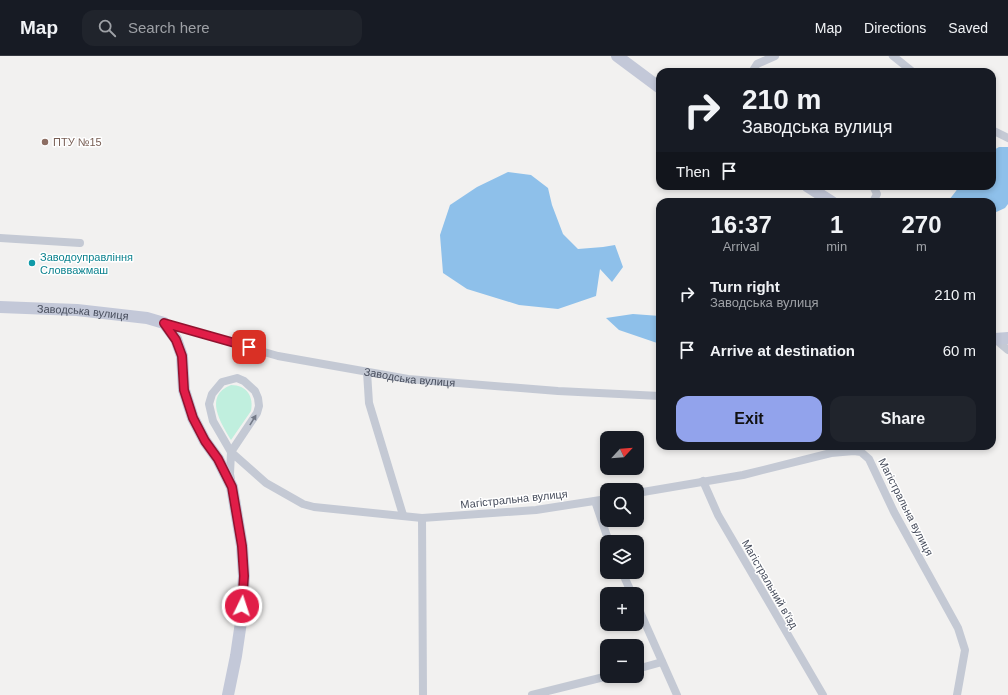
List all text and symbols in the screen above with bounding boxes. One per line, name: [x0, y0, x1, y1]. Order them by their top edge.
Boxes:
search box: [82, 10, 362, 46]
text: Map: [20, 17, 58, 38]
icon: search: [96, 17, 118, 39]
text: Search here: [128, 19, 210, 36]
text: Map: [815, 20, 842, 36]
text: Directions: [864, 20, 926, 36]
text: Saved: [948, 20, 988, 36]
icon: right: [676, 84, 728, 136]
text: 210 m: [742, 84, 821, 115]
text: Заводська вулиця: [742, 117, 892, 137]
place label: ПТУ №15: [53, 136, 102, 148]
marker: ПТУ №15: [40, 137, 50, 147]
icon: arrive: [718, 160, 740, 182]
text: Then: [676, 163, 710, 180]
text: 16:37: [710, 211, 772, 238]
text: 1: [830, 211, 843, 238]
text: 270: [902, 211, 942, 238]
text: Arrival: [723, 239, 760, 254]
text: min: [826, 239, 847, 254]
text: m: [916, 239, 927, 254]
place label: Заводоуправління Словважмаш: [40, 251, 133, 276]
marker: Заводоуправління Словважмаш: [27, 258, 37, 268]
text: Turn right: [710, 278, 780, 295]
icon: right: [676, 283, 698, 305]
text: 210 m: [934, 286, 976, 303]
text: Заводська вулиця: [710, 295, 819, 310]
street label: Заводська вулиця: [37, 302, 129, 322]
pin: [232, 330, 266, 364]
icon: arrive: [238, 336, 260, 358]
icon: arrive: [676, 339, 698, 361]
text: Arrive at destination: [710, 342, 855, 359]
text: 60 m: [943, 342, 976, 359]
street label: Заводська вулиця: [363, 365, 456, 389]
button: Exit: [676, 396, 822, 442]
button: Share: [830, 396, 976, 442]
one-way arrow: [249, 414, 256, 426]
north arrow: [600, 431, 644, 475]
map controls: [600, 431, 644, 683]
street label: Магістральна вулиця: [876, 456, 936, 558]
button: search: [600, 483, 644, 527]
street label: Магістральна вулиця: [460, 487, 568, 511]
button: layers: [600, 535, 644, 579]
street label: Магістральний в'їзд: [740, 538, 801, 631]
position arrow: [221, 585, 263, 627]
button: +: [600, 587, 644, 631]
button: −: [600, 639, 644, 683]

